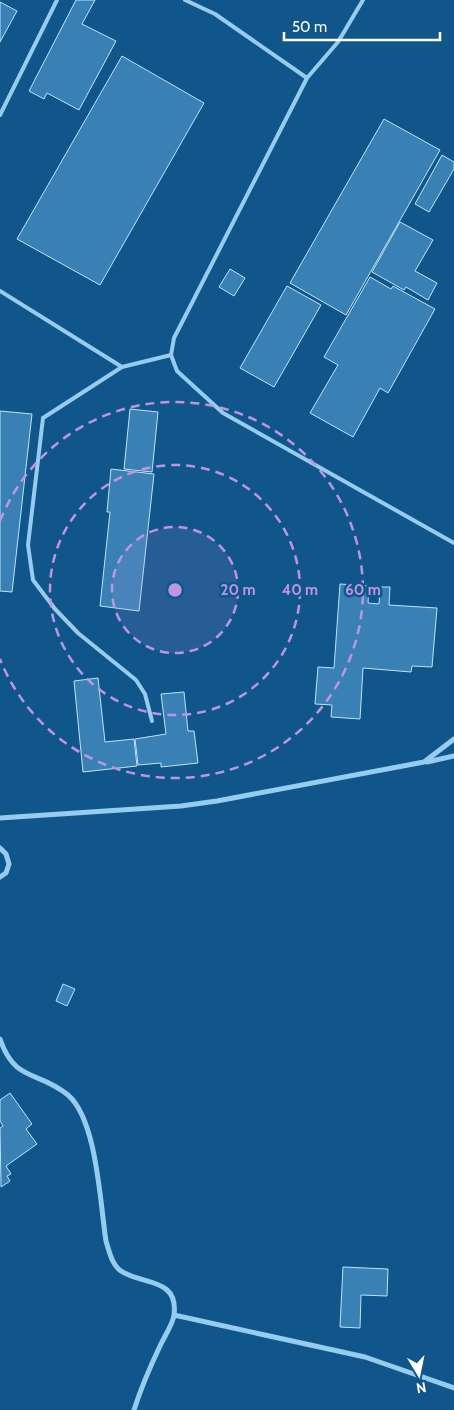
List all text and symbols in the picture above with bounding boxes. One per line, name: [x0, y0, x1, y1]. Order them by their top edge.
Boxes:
scale bar: [284, 10, 440, 42]
text: 50 m: [292, 18, 327, 36]
centre of rings: [166, 581, 184, 599]
text: 20 m: [221, 581, 255, 599]
text: 40 m: [282, 581, 318, 599]
text: 60 m: [345, 581, 381, 599]
north arrow: [394, 1350, 444, 1400]
text: N: [415, 1378, 428, 1398]

